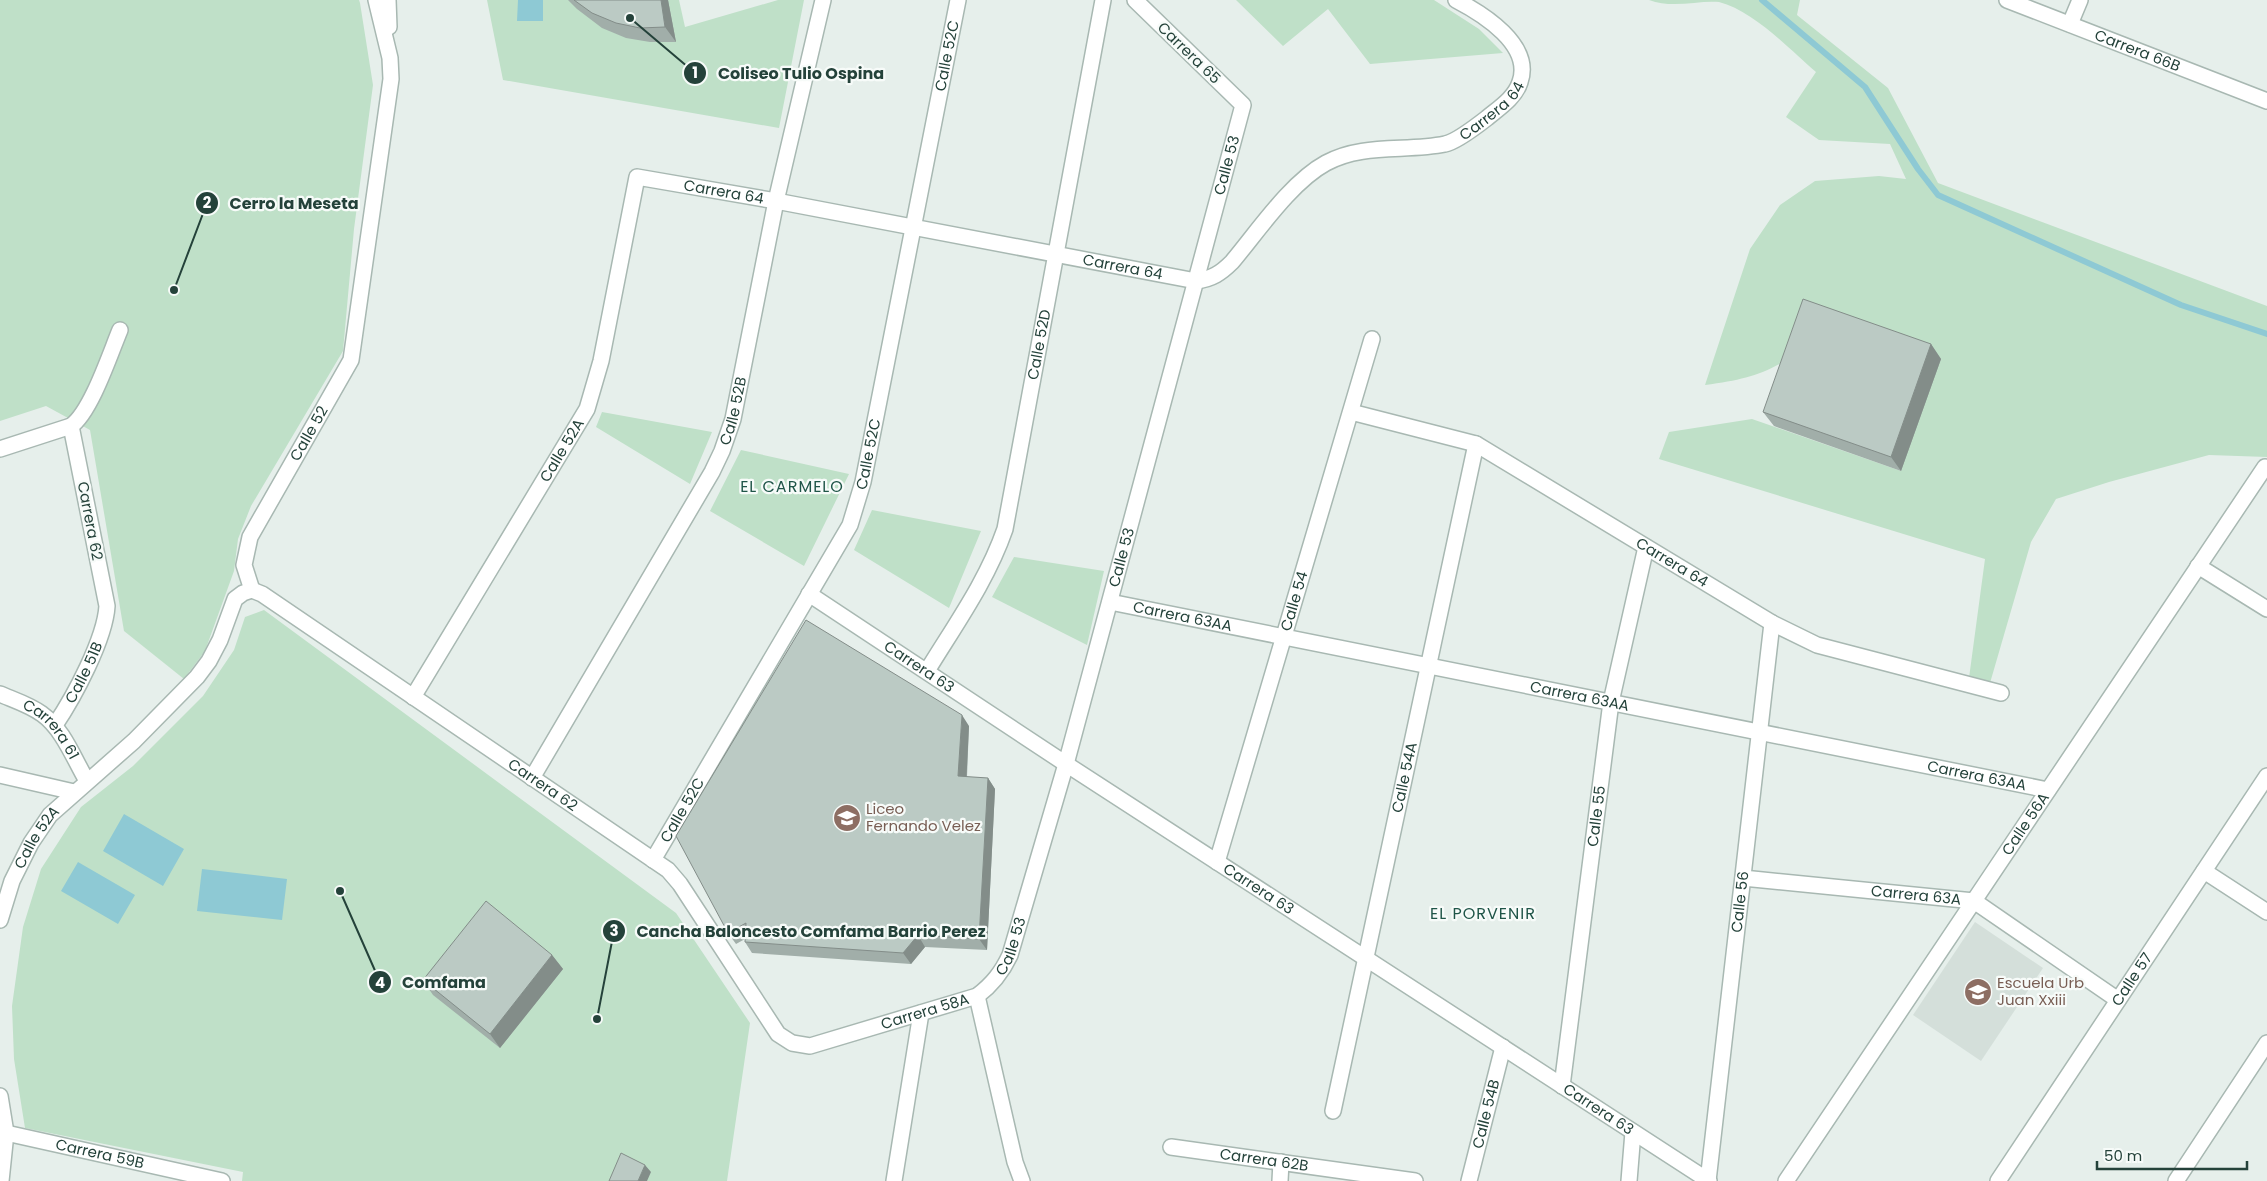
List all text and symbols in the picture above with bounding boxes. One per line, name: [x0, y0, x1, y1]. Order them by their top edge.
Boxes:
street label: Carrera 65: [1153, 17, 1226, 88]
street label: Calle 52C: [929, 18, 964, 93]
street label: Carrera 66B: [2092, 24, 2184, 76]
callout: Coliseo Tulio Ospina: [683, 57, 894, 88]
text: 1: [692, 62, 698, 83]
text: Coliseo Tulio Ospina: [718, 62, 884, 85]
street label: Carrera 64: [1455, 78, 1529, 145]
street label: Calle 53: [1208, 133, 1244, 197]
street label: Carrera 64: [682, 174, 766, 209]
callout: Cerro la Meseta: [195, 188, 369, 219]
text: 2: [203, 192, 212, 213]
text: Cerro la Meseta: [230, 192, 359, 215]
street label: Carrera 64: [1081, 249, 1165, 284]
street label: Calle 52D: [1022, 308, 1055, 381]
street label: Calle 52B: [714, 375, 751, 448]
street label: Calle 52: [284, 402, 333, 465]
street label: Calle 52A: [534, 415, 589, 486]
street label: Calle 52C: [850, 417, 885, 492]
district label: EL CARMELO: [740, 475, 844, 498]
street label: Carrera 62: [73, 480, 108, 562]
street label: Calle 53: [1103, 525, 1139, 589]
street label: Carrera 64: [1632, 532, 1712, 592]
street label: Calle 54: [1275, 569, 1313, 633]
street label: Carrera 63AA: [1131, 596, 1234, 636]
street label: Carrera 63: [880, 635, 959, 697]
street label: Calle 51B: [60, 639, 107, 707]
street label: Carrera 63AA: [1528, 675, 1631, 716]
street label: Carrera 61: [20, 694, 85, 763]
street label: Calle 54A: [1386, 740, 1422, 815]
street label: Carrera 62: [504, 753, 582, 816]
street label: Carrera 63AA: [1925, 755, 2028, 795]
street label: Calle 52C: [655, 773, 709, 846]
street label: Calle 55: [1582, 784, 1610, 848]
street label: Calle 56A: [1996, 788, 2054, 859]
place label: Liceo Fernando Velez: [866, 798, 981, 836]
street label: Calle 52A: [9, 801, 64, 872]
school or university icon: Liceo Fernando Velez: [832, 803, 862, 833]
street label: Carrera 63: [1219, 858, 1298, 919]
street label: Calle 56: [1726, 870, 1753, 933]
street label: Carrera 63A: [1870, 880, 1962, 910]
district label: EL PORVENIR: [1430, 902, 1536, 925]
street label: Calle 53: [990, 915, 1031, 979]
callout: Cancha Baloncesto Comfama Barrio Perez: [602, 916, 996, 947]
text: 3: [609, 920, 619, 941]
text: Cancha Baloncesto Comfama Barrio Perez: [636, 920, 986, 943]
street label: Calle 57: [2106, 948, 2157, 1010]
callout: Comfama: [367, 967, 496, 998]
text: Comfama: [402, 971, 486, 994]
text: 4: [375, 972, 385, 993]
place label: Escuela Urb Juan Xxiii: [1997, 972, 2084, 1010]
school or university icon: Escuela Urb Juan Xxiii: [1963, 977, 1993, 1007]
street label: Carrera 58A: [878, 988, 971, 1034]
street label: Calle 54B: [1467, 1077, 1504, 1151]
street label: Carrera 63: [1559, 1078, 1638, 1140]
street label: Carrera 59B: [54, 1133, 146, 1173]
scale bar: [2097, 1138, 2247, 1170]
street label: Carrera 62B: [1218, 1143, 1310, 1176]
text: 50 m: [2104, 1145, 2142, 1166]

